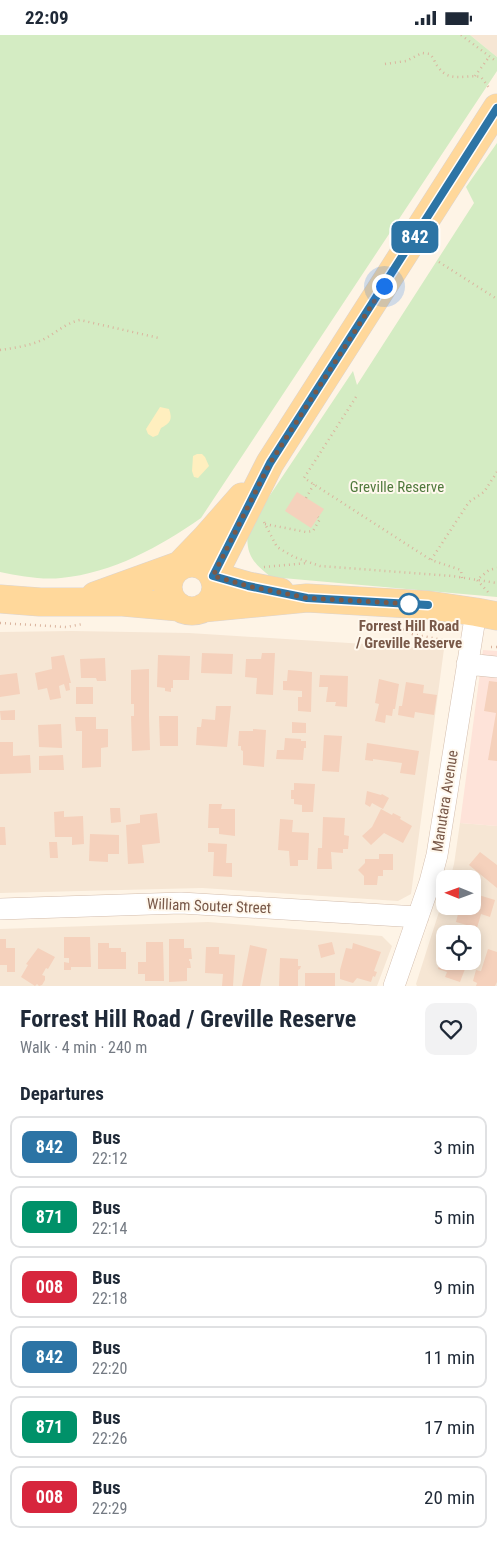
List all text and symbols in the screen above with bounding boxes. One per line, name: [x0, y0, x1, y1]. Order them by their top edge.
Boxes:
text: 22:09: [25, 6, 69, 29]
line badge: 842: [386, 221, 444, 253]
text: 842: [401, 226, 429, 247]
your location: [372, 274, 397, 299]
park label: Greville Reserve: [350, 478, 444, 496]
marker: Forrest Hill Road / Greville Reserve: [398, 593, 420, 615]
place label: Forrest Hill Road / Greville Reserve: [356, 617, 462, 652]
street label: Manutara Avenue: [428, 749, 462, 853]
north arrow: [436, 870, 481, 915]
map controls: [436, 870, 481, 970]
street label: William Souter Street: [147, 895, 271, 917]
button: locate: [436, 925, 481, 970]
button: heart: [425, 1003, 477, 1055]
text: Forrest Hill Road / Greville Reserve: [20, 1005, 356, 1033]
text: Walk · 4 min · 240 m: [20, 1038, 147, 1057]
text: Departures: [20, 1082, 104, 1105]
text: Bus: [92, 1126, 121, 1149]
text: 842: [36, 1136, 63, 1157]
text: 3 min: [433, 1136, 475, 1159]
text: 22:12: [92, 1149, 127, 1168]
text: Bus: [92, 1196, 121, 1219]
text: 871: [36, 1206, 63, 1227]
text: 5 min: [433, 1206, 475, 1229]
text: 22:14: [92, 1219, 127, 1238]
text: Bus: [92, 1266, 121, 1289]
text: 008: [36, 1276, 63, 1297]
text: 9 min: [433, 1276, 475, 1299]
text: 22:18: [92, 1289, 127, 1308]
text: Bus: [92, 1336, 121, 1359]
text: 842: [36, 1346, 63, 1367]
text: 11 min: [424, 1346, 475, 1369]
text: 22:20: [92, 1359, 127, 1378]
text: Bus: [92, 1406, 121, 1429]
text: 871: [36, 1416, 63, 1437]
text: 17 min: [424, 1416, 475, 1439]
text: 22:26: [92, 1429, 127, 1448]
text: Bus: [92, 1476, 121, 1499]
text: 008: [36, 1486, 63, 1507]
text: 20 min: [424, 1486, 475, 1509]
text: 22:29: [92, 1499, 127, 1518]

